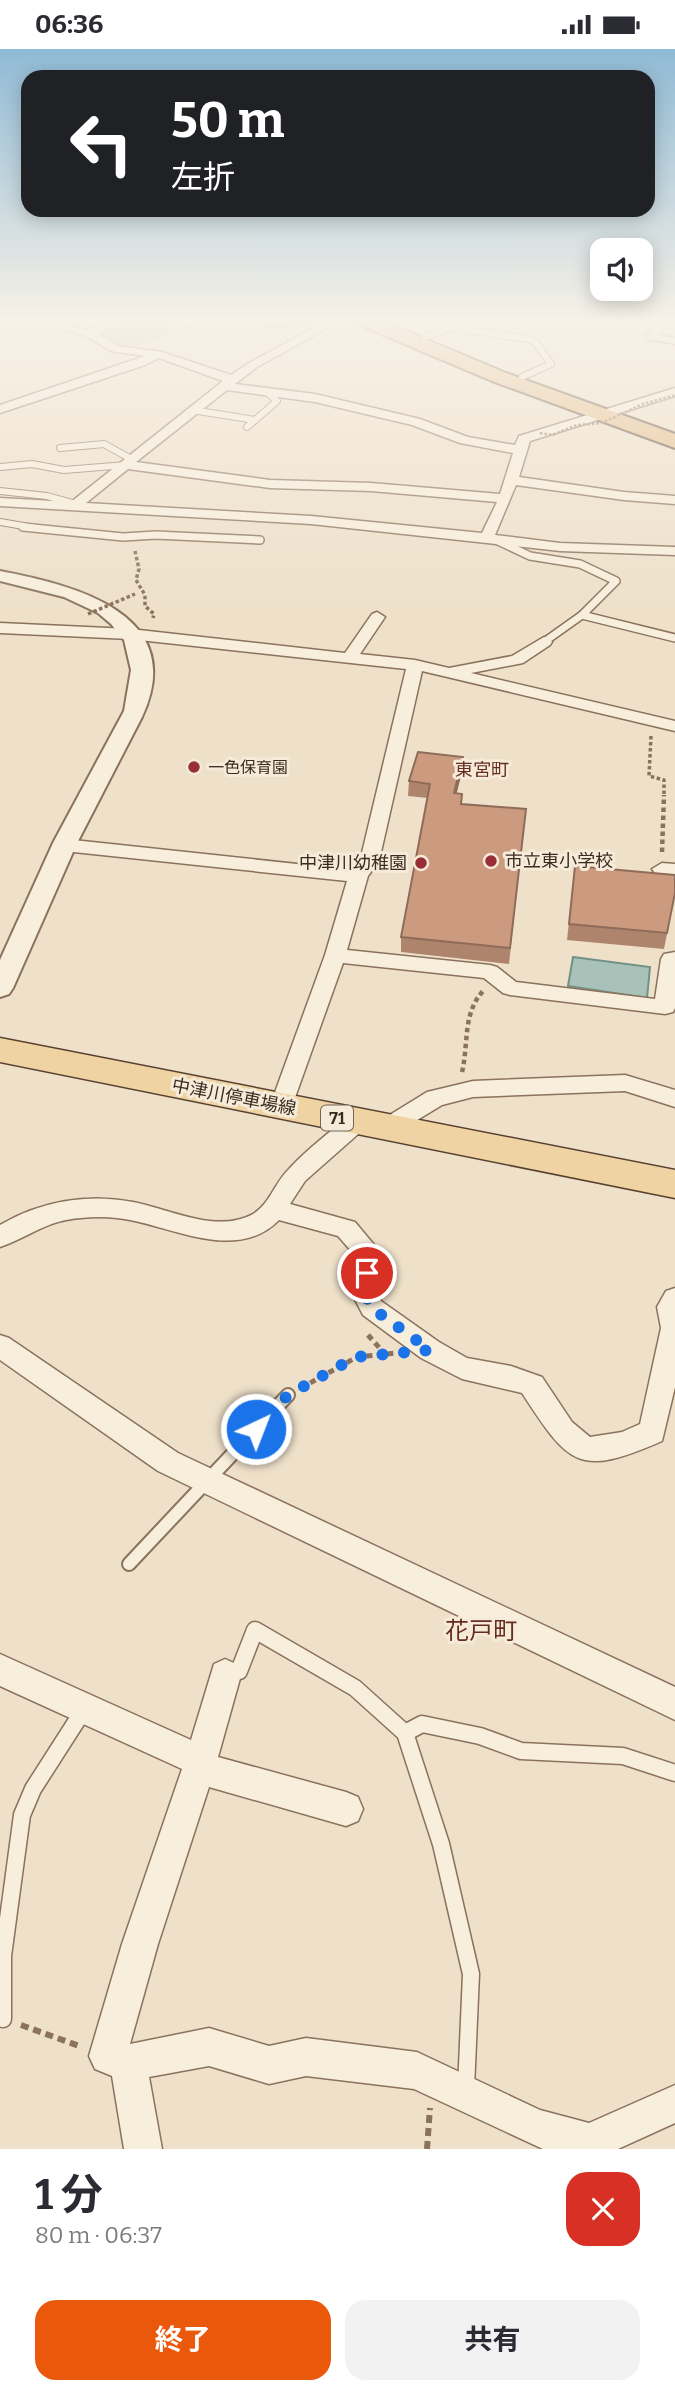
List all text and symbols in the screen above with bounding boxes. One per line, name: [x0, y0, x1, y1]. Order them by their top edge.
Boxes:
text: 06:36: [35, 9, 103, 40]
text: 50 m: [171, 91, 284, 150]
icon: left: [56, 98, 147, 189]
text: 左折: [171, 158, 235, 196]
map controls: [590, 238, 653, 301]
button: sound: [590, 238, 653, 301]
place label: 一色保育園: [208, 758, 288, 777]
marker: 一色保育園: [186, 759, 202, 775]
district label: 東宮町: [455, 759, 509, 781]
place label: 市立東小学校: [505, 850, 613, 872]
place label: 中津川幼稚園: [299, 852, 407, 874]
marker: 市立東小学校: [483, 853, 499, 869]
marker: 中津川幼稚園: [413, 855, 429, 871]
street label: 中津川停車場線: [170, 1074, 298, 1120]
road number: 71: [321, 1105, 353, 1131]
pin: [337, 1243, 397, 1303]
icon: arrive: [348, 1254, 386, 1292]
position arrow: [219, 1392, 293, 1466]
district label: 花戸町: [445, 1617, 517, 1645]
text: 1 分: [35, 2170, 103, 2220]
button: close: [566, 2172, 640, 2246]
text: 80 m · 06:37: [35, 2221, 162, 2249]
button: 終了: [35, 2300, 331, 2380]
button: 共有: [345, 2300, 640, 2380]

